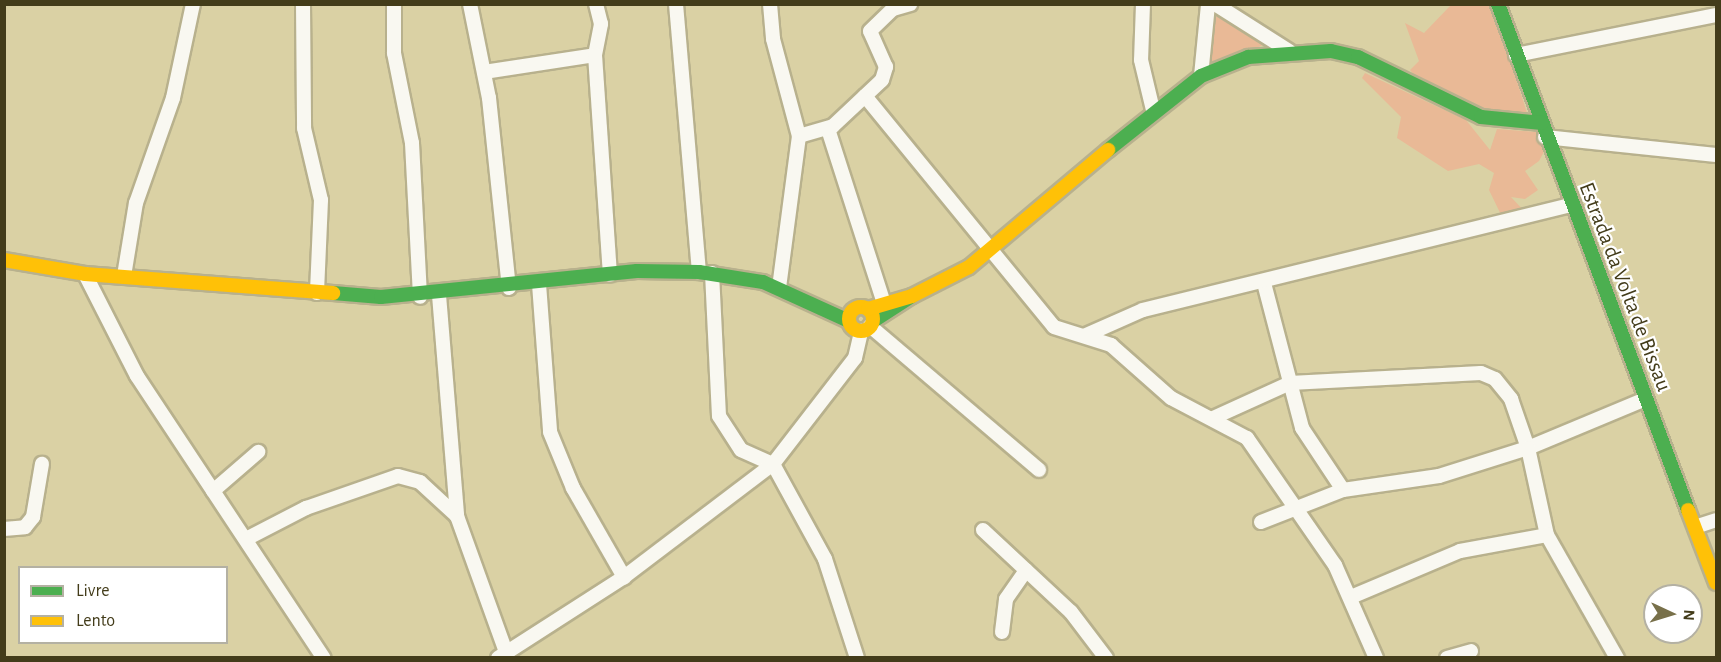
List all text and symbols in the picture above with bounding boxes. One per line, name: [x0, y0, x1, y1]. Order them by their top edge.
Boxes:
street label: Estrada da Volta de Bissau: [1573, 179, 1677, 395]
legend: [18, 566, 228, 644]
text: Livre: [76, 582, 110, 600]
north arrow: [1643, 584, 1703, 644]
text: N: [1681, 609, 1697, 621]
text: Lento: [76, 612, 115, 630]

